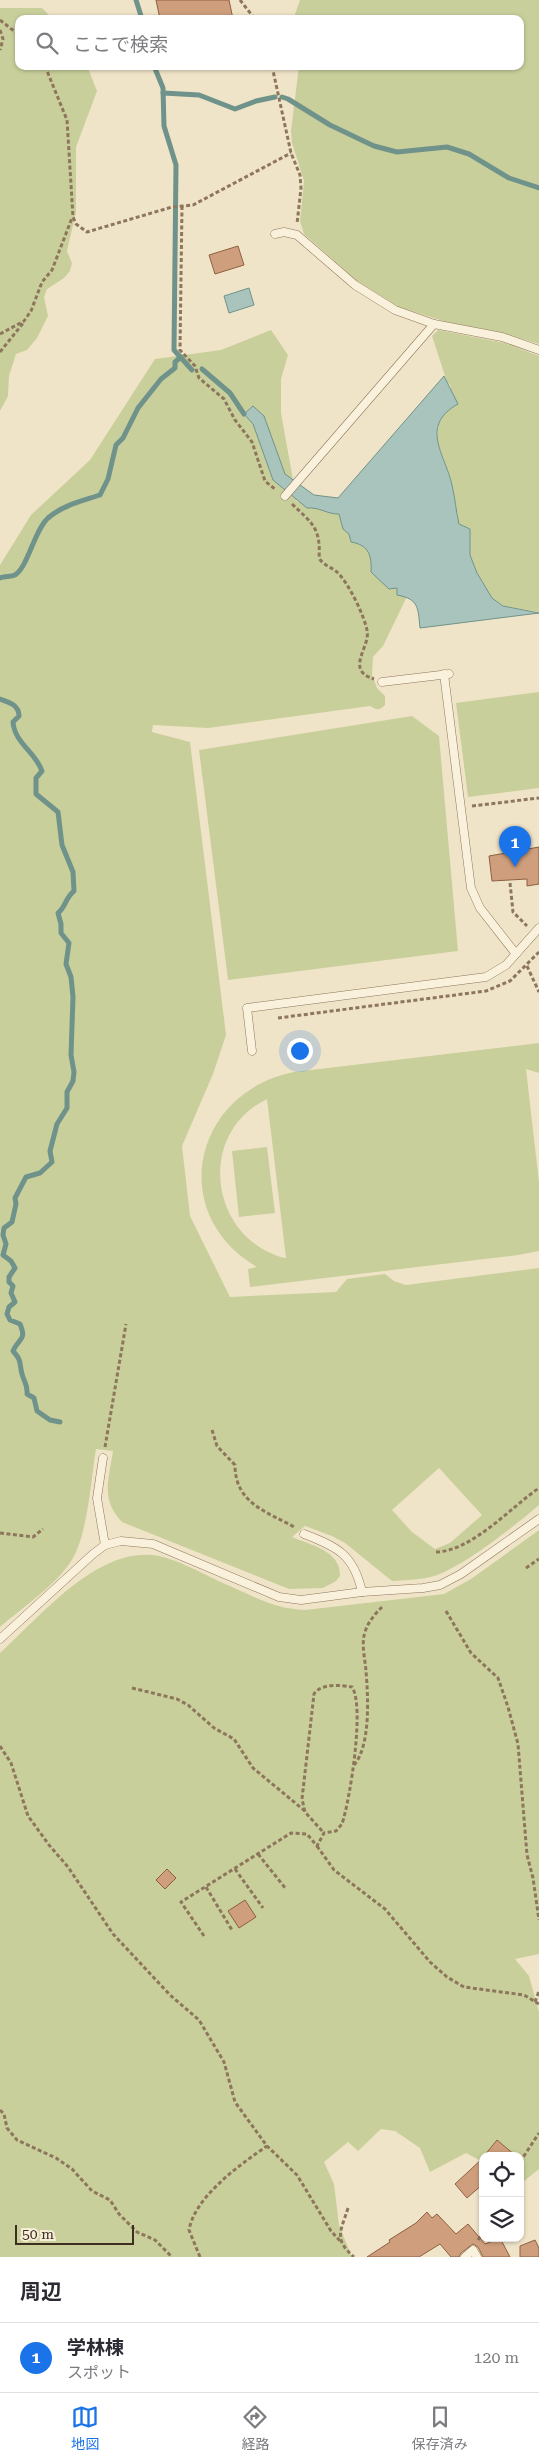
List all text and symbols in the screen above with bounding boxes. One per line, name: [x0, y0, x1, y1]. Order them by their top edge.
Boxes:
search box: [15, 15, 524, 70]
icon: search: [33, 29, 61, 57]
text: ここで検索: [73, 33, 168, 56]
pin: 1: [499, 826, 531, 867]
your location: [287, 1038, 313, 1064]
map controls: [479, 2152, 524, 2242]
button: locate: [479, 2152, 524, 2197]
button: layers: [479, 2197, 524, 2242]
scale bar: [15, 2222, 134, 2245]
text: 50 m: [22, 2226, 54, 2242]
text: 周辺: [20, 2280, 62, 2304]
text: 学林棟: [67, 2336, 124, 2359]
text: 1: [32, 2348, 40, 2367]
text: 120 m: [473, 2348, 519, 2367]
text: スポット: [67, 2363, 131, 2382]
tab: 地図: [71, 2403, 99, 2453]
tab: 経路: [241, 2403, 269, 2453]
tab: 保存済み: [412, 2403, 468, 2453]

